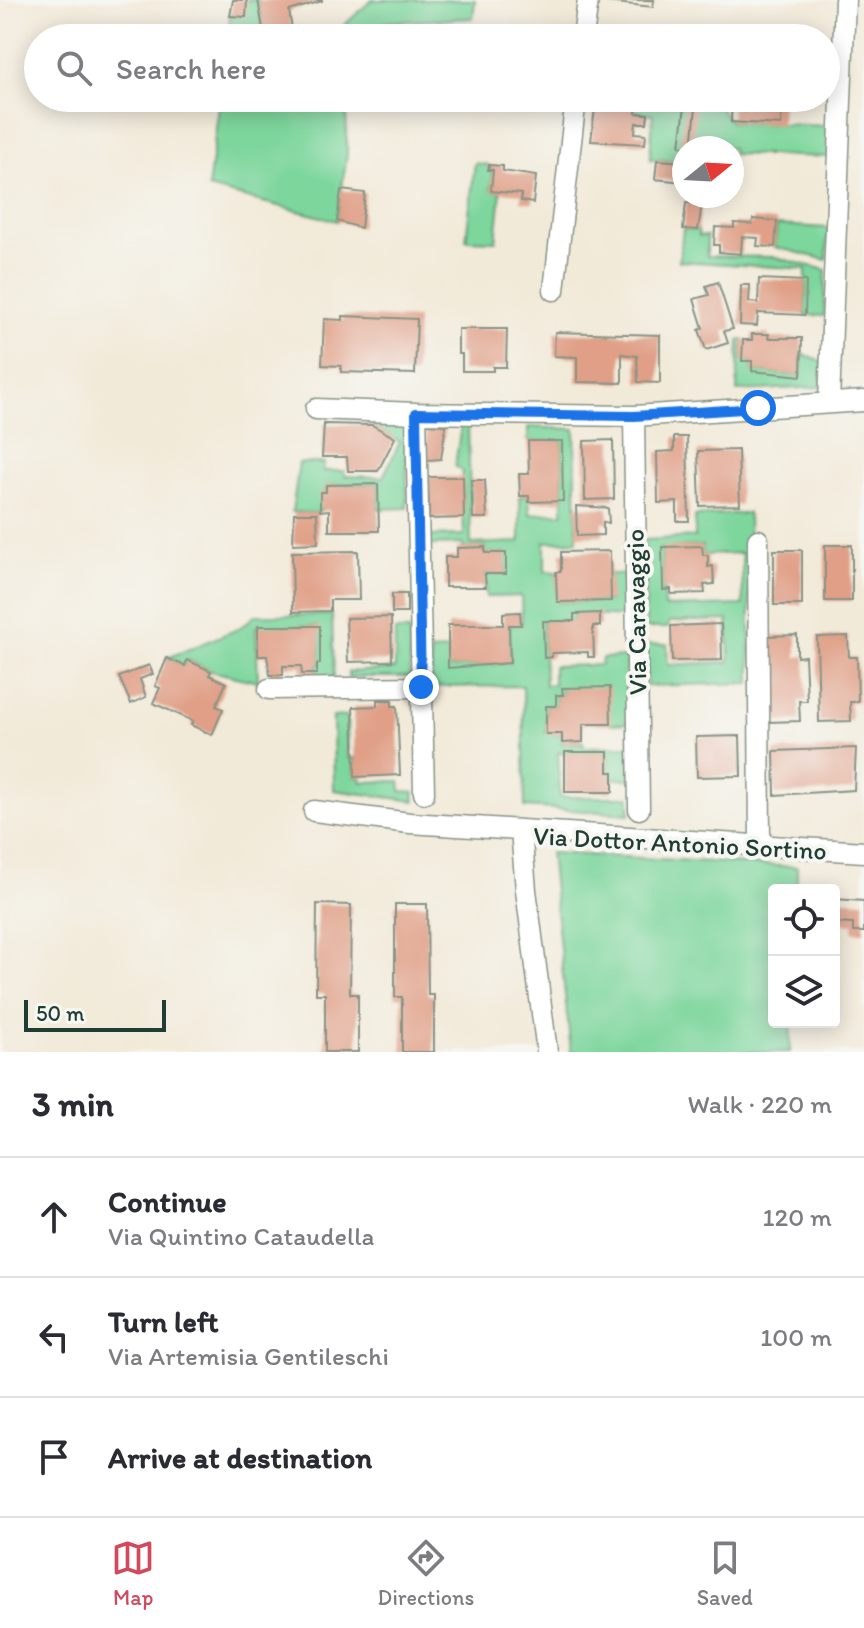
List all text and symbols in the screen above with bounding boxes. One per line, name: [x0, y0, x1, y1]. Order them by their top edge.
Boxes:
search box: [24, 24, 840, 112]
icon: search: [52, 46, 96, 90]
text: Search here: [116, 50, 266, 87]
north arrow: [672, 136, 744, 208]
route start: [740, 390, 776, 426]
street label: Via Caravaggio: [619, 529, 653, 695]
route end: [403, 669, 439, 705]
street label: Via Dottor Antonio Sortino: [532, 819, 828, 867]
map controls: [768, 884, 840, 1028]
button: locate: [768, 884, 840, 956]
button: layers: [768, 956, 840, 1028]
scale bar: [24, 996, 166, 1032]
text: 50 m: [36, 1000, 85, 1027]
text: 3 min: [32, 1084, 114, 1125]
text: Walk · 220 m: [688, 1088, 832, 1120]
text: Continue: [108, 1183, 227, 1220]
icon: ahead: [32, 1195, 76, 1239]
text: 120 m: [763, 1201, 832, 1233]
text: Via Quintino Cataudella: [108, 1220, 374, 1252]
text: Turn left: [108, 1303, 219, 1340]
icon: left: [32, 1315, 76, 1359]
text: 100 m: [760, 1321, 832, 1353]
text: Via Artemisia Gentileschi: [108, 1340, 389, 1372]
icon: arrive: [32, 1435, 76, 1479]
text: Arrive at destination: [108, 1439, 372, 1476]
tab: Map: [111, 1536, 155, 1611]
tab: Directions: [378, 1536, 474, 1611]
tab: Saved: [697, 1536, 753, 1611]

